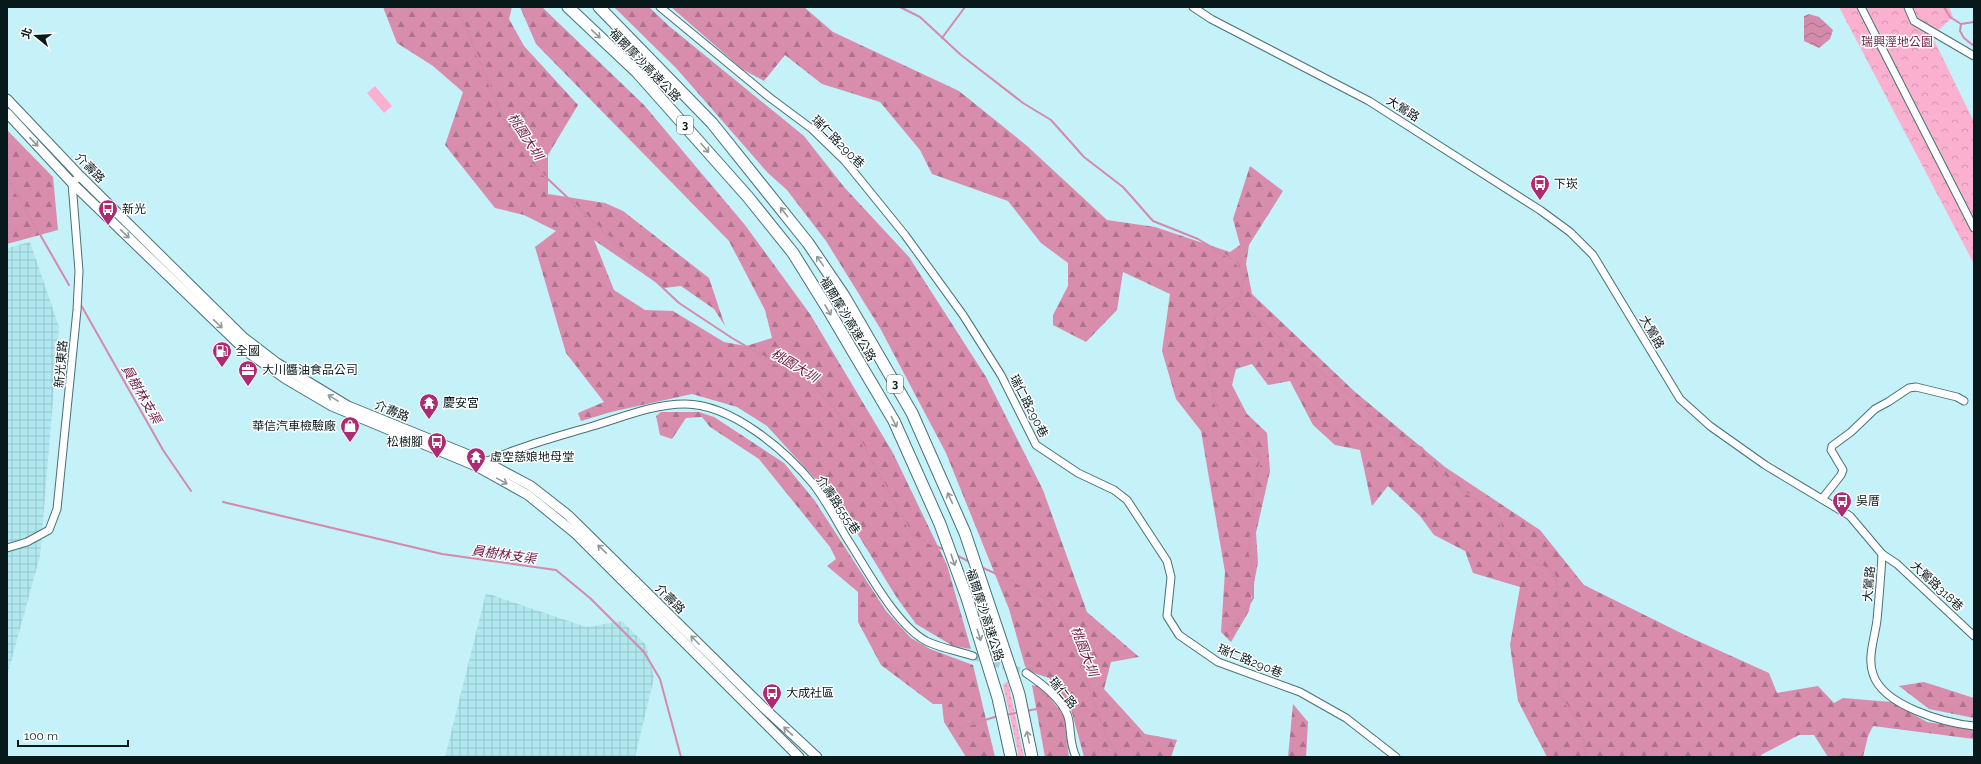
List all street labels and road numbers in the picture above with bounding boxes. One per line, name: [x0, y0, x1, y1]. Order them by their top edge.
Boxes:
street label: 福爾摩沙高速公路: [607, 26, 683, 104]
street label: 大鶯路: [1384, 94, 1422, 124]
street label: 瑞仁路290巷: [809, 113, 867, 171]
road number: 3: [677, 116, 693, 134]
street label: 介壽路: [72, 150, 108, 186]
street label: 福爾摩沙高速公路: [817, 274, 879, 364]
street label: 大鶯路: [1637, 313, 1667, 351]
street label: 新光東路: [52, 339, 70, 389]
street label: 瑞仁路290巷: [1007, 372, 1051, 440]
road number: 3: [887, 375, 903, 393]
street label: 介壽路: [373, 398, 411, 424]
street label: 介壽路555巷: [813, 473, 863, 537]
street label: 大鶯路318巷: [1908, 558, 1966, 614]
street label: 大鶯路: [1860, 565, 1878, 603]
street label: 福爾摩沙高速公路: [964, 567, 1006, 663]
street label: 介壽路: [652, 581, 688, 617]
street label: 瑞仁路290巷: [1216, 642, 1284, 680]
street label: 瑞仁路: [1046, 675, 1080, 711]

